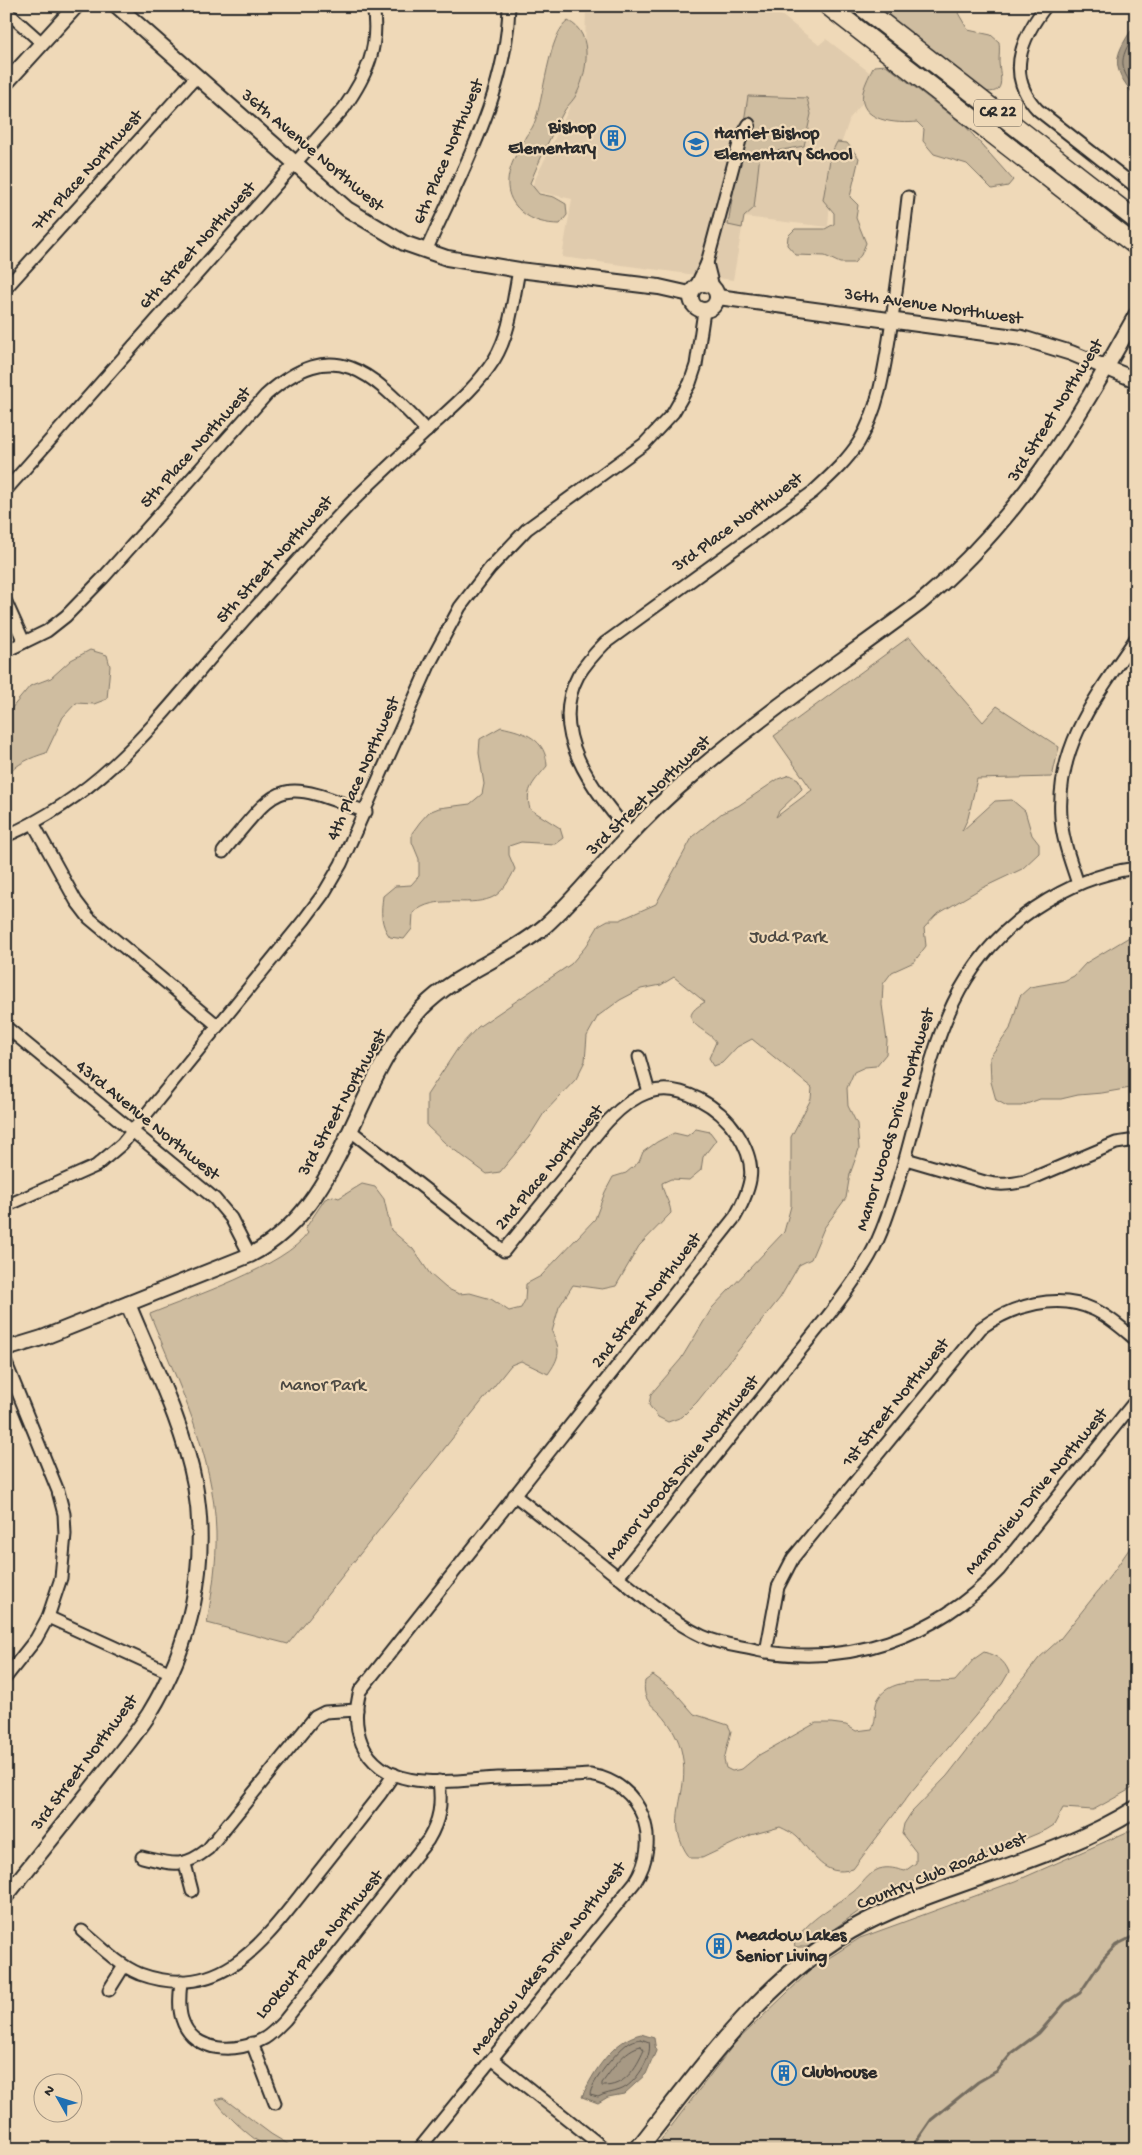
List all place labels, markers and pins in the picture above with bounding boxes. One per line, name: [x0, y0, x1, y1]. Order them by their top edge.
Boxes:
place label: Bishop Elementary: [508, 118, 596, 160]
place label: Harriet Bishop Elementary School: [714, 124, 853, 166]
building icon: Bishop Elementary: [600, 125, 626, 151]
school or university icon: Harriet Bishop Elementary School: [683, 131, 709, 157]
place label: Meadow Lakes Senior Living: [736, 1926, 848, 1968]
building icon: Meadow Lakes Senior Living: [706, 1933, 732, 1959]
building icon: Clubhouse: [771, 2060, 797, 2086]
place label: Clubhouse: [801, 2063, 878, 2084]

